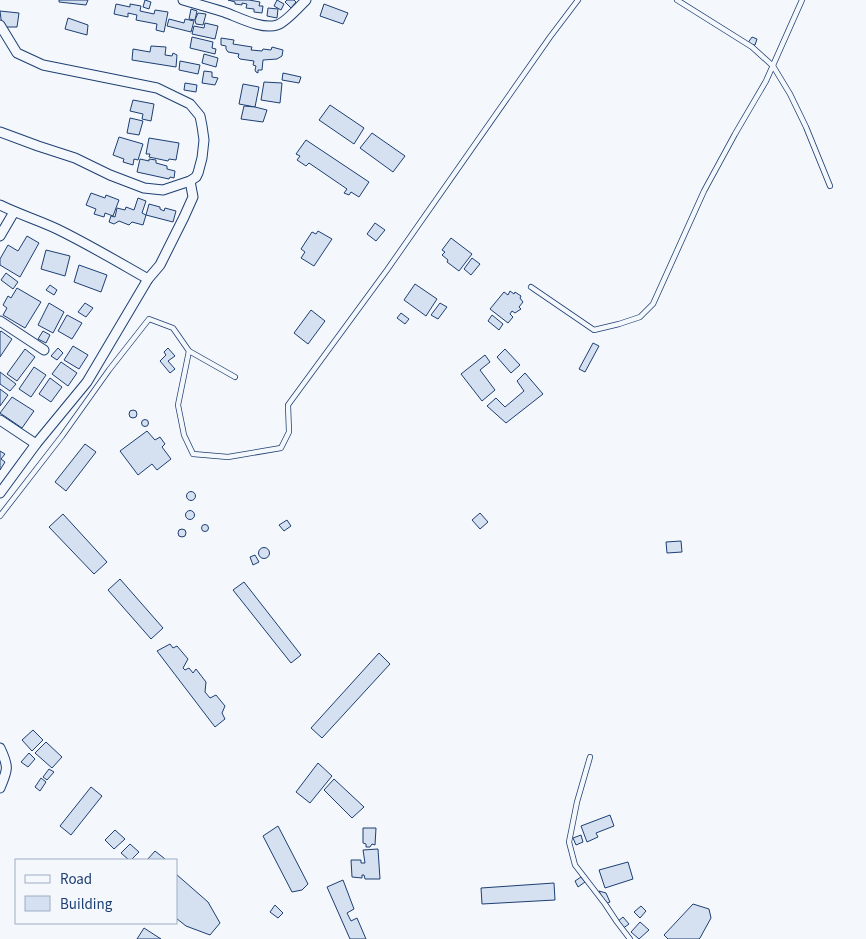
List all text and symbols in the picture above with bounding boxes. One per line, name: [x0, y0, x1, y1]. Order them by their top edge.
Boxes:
legend: [15, 859, 178, 924]
text: Road: [60, 869, 92, 890]
text: Building: [60, 894, 113, 915]

